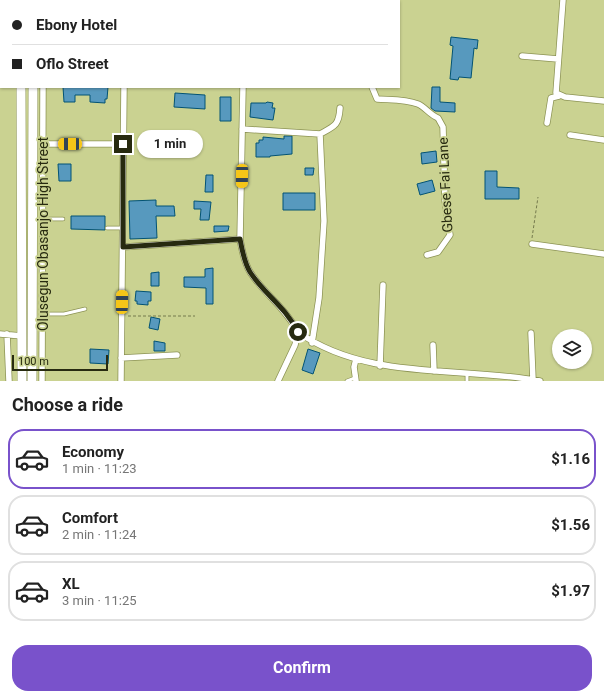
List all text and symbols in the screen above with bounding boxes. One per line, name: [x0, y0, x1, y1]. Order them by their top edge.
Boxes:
text: Ebony Hotel: [36, 16, 117, 34]
text: Oflo Street: [36, 55, 109, 73]
callout: 1 min: [137, 130, 203, 158]
route end: [114, 135, 132, 153]
text: 1 min: [154, 136, 186, 151]
street label: Olusegun Obasanjo High Street: [35, 137, 51, 331]
street label: Gbese Fai Lane: [435, 137, 455, 233]
car: [58, 138, 82, 150]
car: [236, 164, 248, 188]
car: [116, 290, 128, 314]
route start: [289, 323, 307, 341]
map controls: [552, 329, 592, 369]
button: layers: [552, 329, 592, 369]
scale bar: [12, 353, 108, 372]
text: 100 m: [18, 355, 49, 368]
text: Choose a ride: [12, 394, 123, 415]
icon: car: [14, 441, 50, 477]
text: Economy: [62, 443, 124, 461]
text: $1.16: [551, 450, 590, 468]
text: 1 min · 11:23: [62, 461, 137, 476]
icon: car: [14, 507, 50, 543]
text: Comfort: [62, 509, 118, 527]
text: $1.56: [551, 516, 590, 534]
text: 2 min · 11:24: [62, 527, 137, 542]
icon: car: [14, 573, 50, 609]
text: XL: [62, 575, 80, 593]
text: $1.97: [551, 582, 590, 600]
text: 3 min · 11:25: [62, 593, 137, 608]
button: Confirm: [12, 645, 592, 691]

